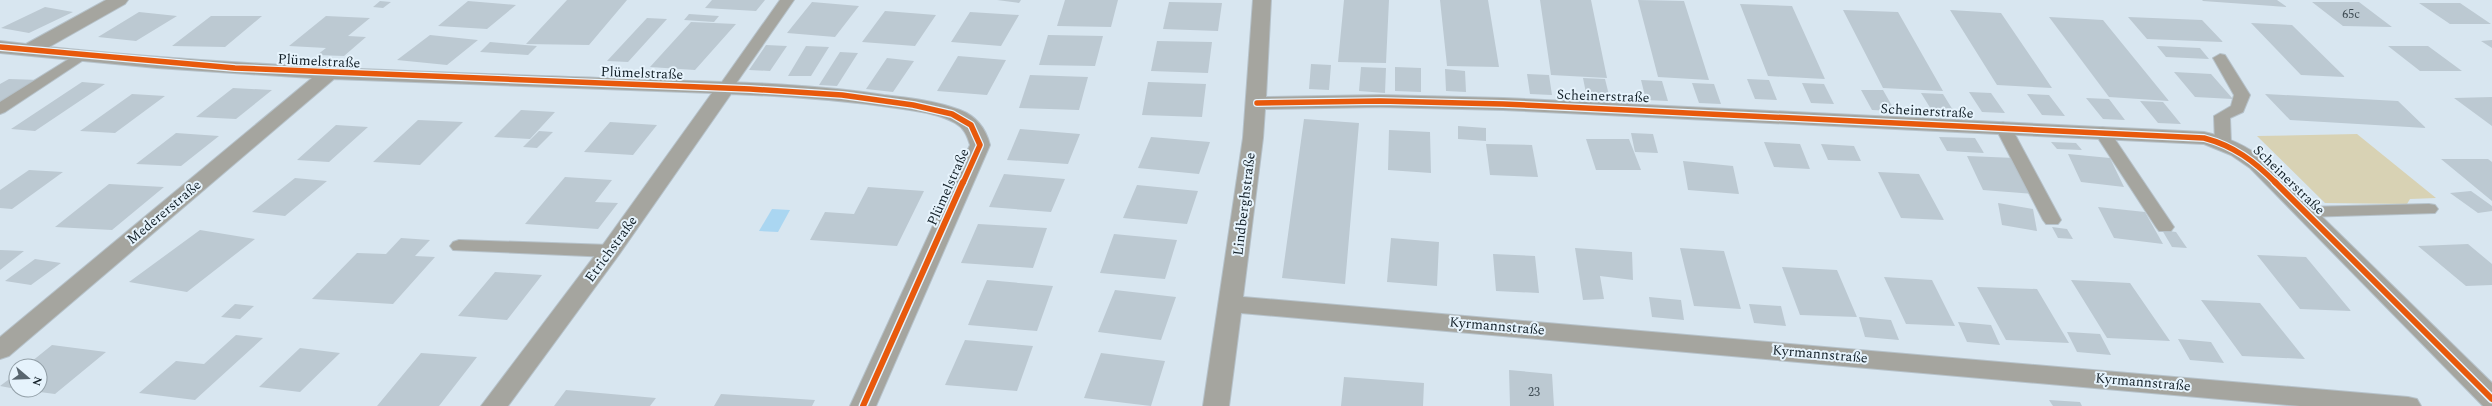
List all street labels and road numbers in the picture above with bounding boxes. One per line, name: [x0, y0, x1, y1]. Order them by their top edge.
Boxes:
street label: Plümelstraße: [277, 48, 361, 74]
street label: Plümelstraße: [600, 61, 684, 85]
street label: Scheinerstraße: [1556, 84, 1650, 108]
street label: Scheinerstraße: [1880, 98, 1974, 124]
street label: Scheinerstraße: [2248, 140, 2330, 220]
street label: Plümelstraße: [922, 145, 974, 229]
street label: Lindberghstraße: [1227, 151, 1261, 257]
street label: Medererstraße: [122, 174, 206, 249]
street label: Etrichstraße: [580, 211, 642, 287]
street label: Kyrmannstraße: [1448, 311, 1546, 341]
street label: Kyrmannstraße: [1771, 339, 1869, 369]
street label: Kyrmannstraße: [2094, 367, 2192, 397]

